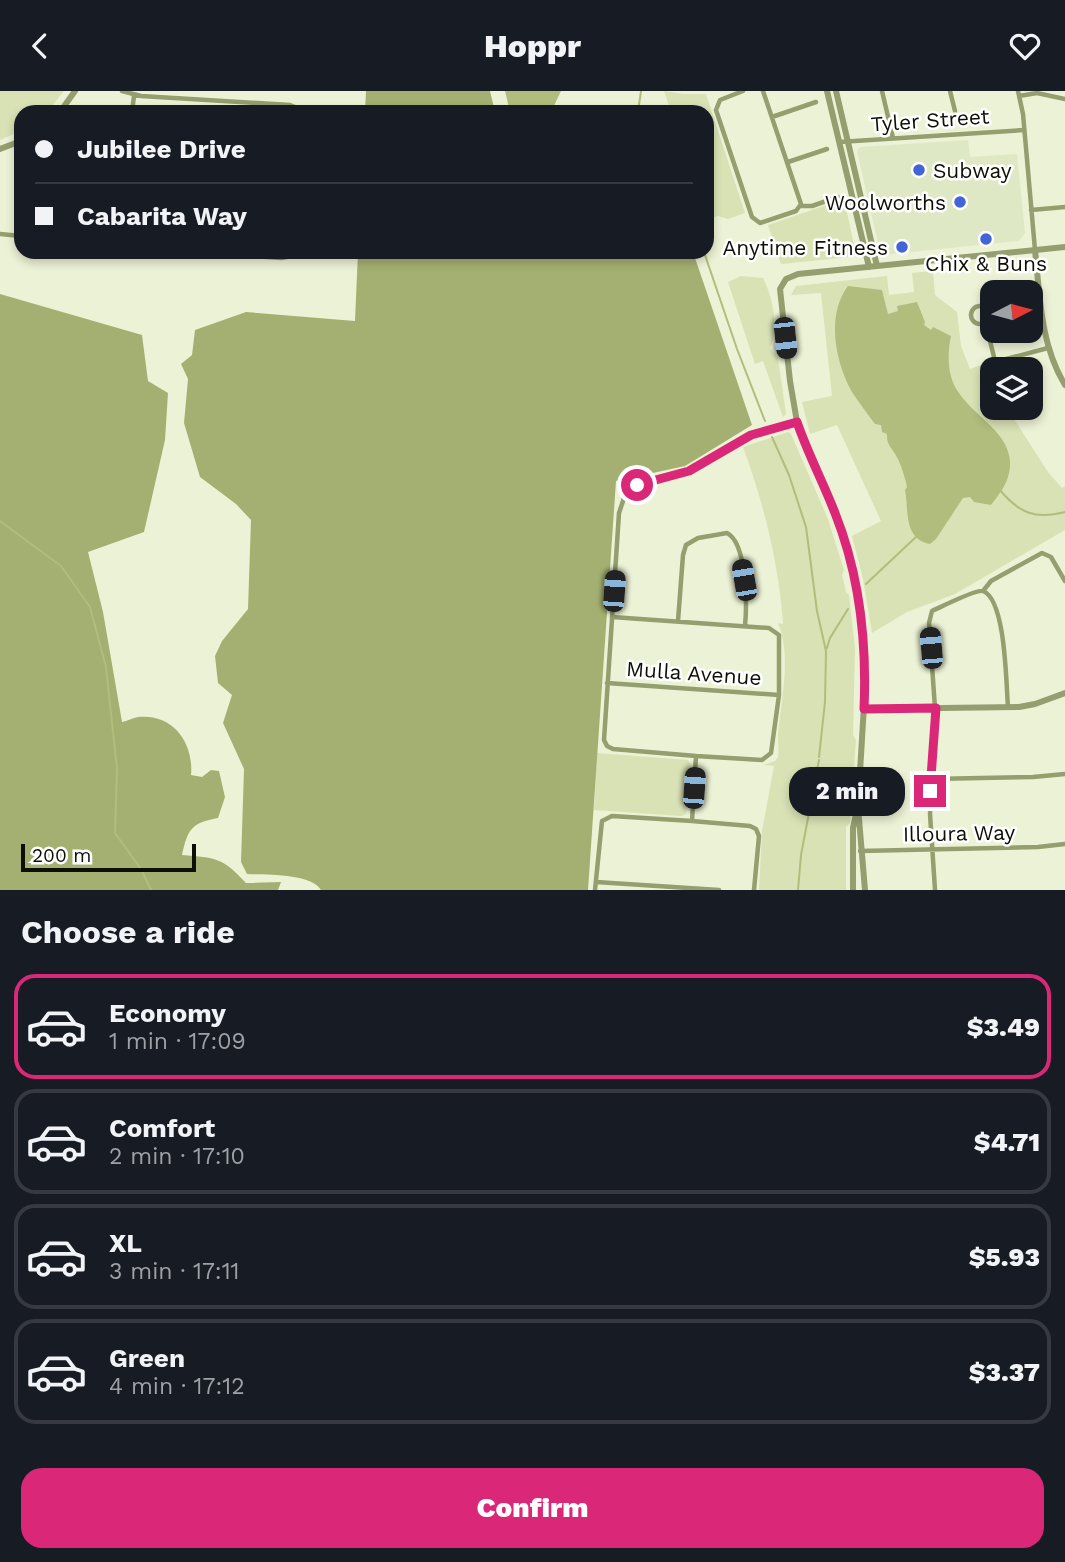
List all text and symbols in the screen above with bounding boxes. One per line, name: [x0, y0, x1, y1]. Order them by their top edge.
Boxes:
icon: back: [21, 27, 59, 65]
text: Hoppr: [484, 27, 581, 65]
icon: heart: [1006, 27, 1044, 65]
street label: Tyler Street: [870, 103, 990, 137]
text: Jubilee Drive: [77, 134, 246, 164]
place label: Subway: [933, 158, 1012, 183]
marker: Subway: [911, 162, 927, 178]
place label: Woolworths: [825, 190, 946, 215]
marker: Woolworths: [952, 194, 968, 210]
text: Cabarita Way: [77, 201, 247, 231]
marker: Chix & Buns: [978, 231, 994, 247]
place label: Anytime Fitness: [722, 235, 888, 260]
marker: Anytime Fitness: [894, 239, 910, 255]
place label: Chix & Buns: [925, 251, 1047, 276]
north arrow: [980, 280, 1043, 343]
map controls: [980, 280, 1043, 420]
car: [773, 316, 798, 360]
button: layers: [980, 357, 1043, 420]
route start: [621, 469, 653, 501]
car: [731, 557, 758, 603]
car: [603, 569, 626, 613]
car: [919, 626, 944, 670]
street label: Mulla Avenue: [626, 656, 762, 690]
car: [683, 766, 706, 810]
callout: 2 min: [790, 767, 906, 815]
route end: [914, 775, 946, 807]
text: 2 min: [816, 778, 878, 805]
street label: Illoura Way: [903, 820, 1016, 846]
scale bar: [21, 841, 196, 873]
text: 200 m: [32, 844, 91, 867]
text: Choose a ride: [21, 913, 235, 951]
icon: car: [25, 995, 88, 1058]
text: Economy: [109, 998, 226, 1028]
text: $3.49: [967, 1012, 1040, 1042]
text: 1 min · 17:09: [109, 1028, 246, 1055]
icon: car: [25, 1110, 88, 1173]
text: Comfort: [109, 1113, 215, 1143]
text: $4.71: [974, 1127, 1040, 1157]
text: 2 min · 17:10: [109, 1143, 245, 1170]
icon: car: [25, 1225, 88, 1288]
text: XL: [109, 1228, 142, 1258]
text: $5.93: [969, 1242, 1040, 1272]
text: 3 min · 17:11: [109, 1258, 240, 1285]
icon: car: [25, 1340, 88, 1403]
text: Green: [109, 1343, 185, 1373]
text: $3.37: [969, 1357, 1040, 1387]
text: 4 min · 17:12: [109, 1373, 245, 1400]
button: Confirm: [21, 1468, 1044, 1548]

